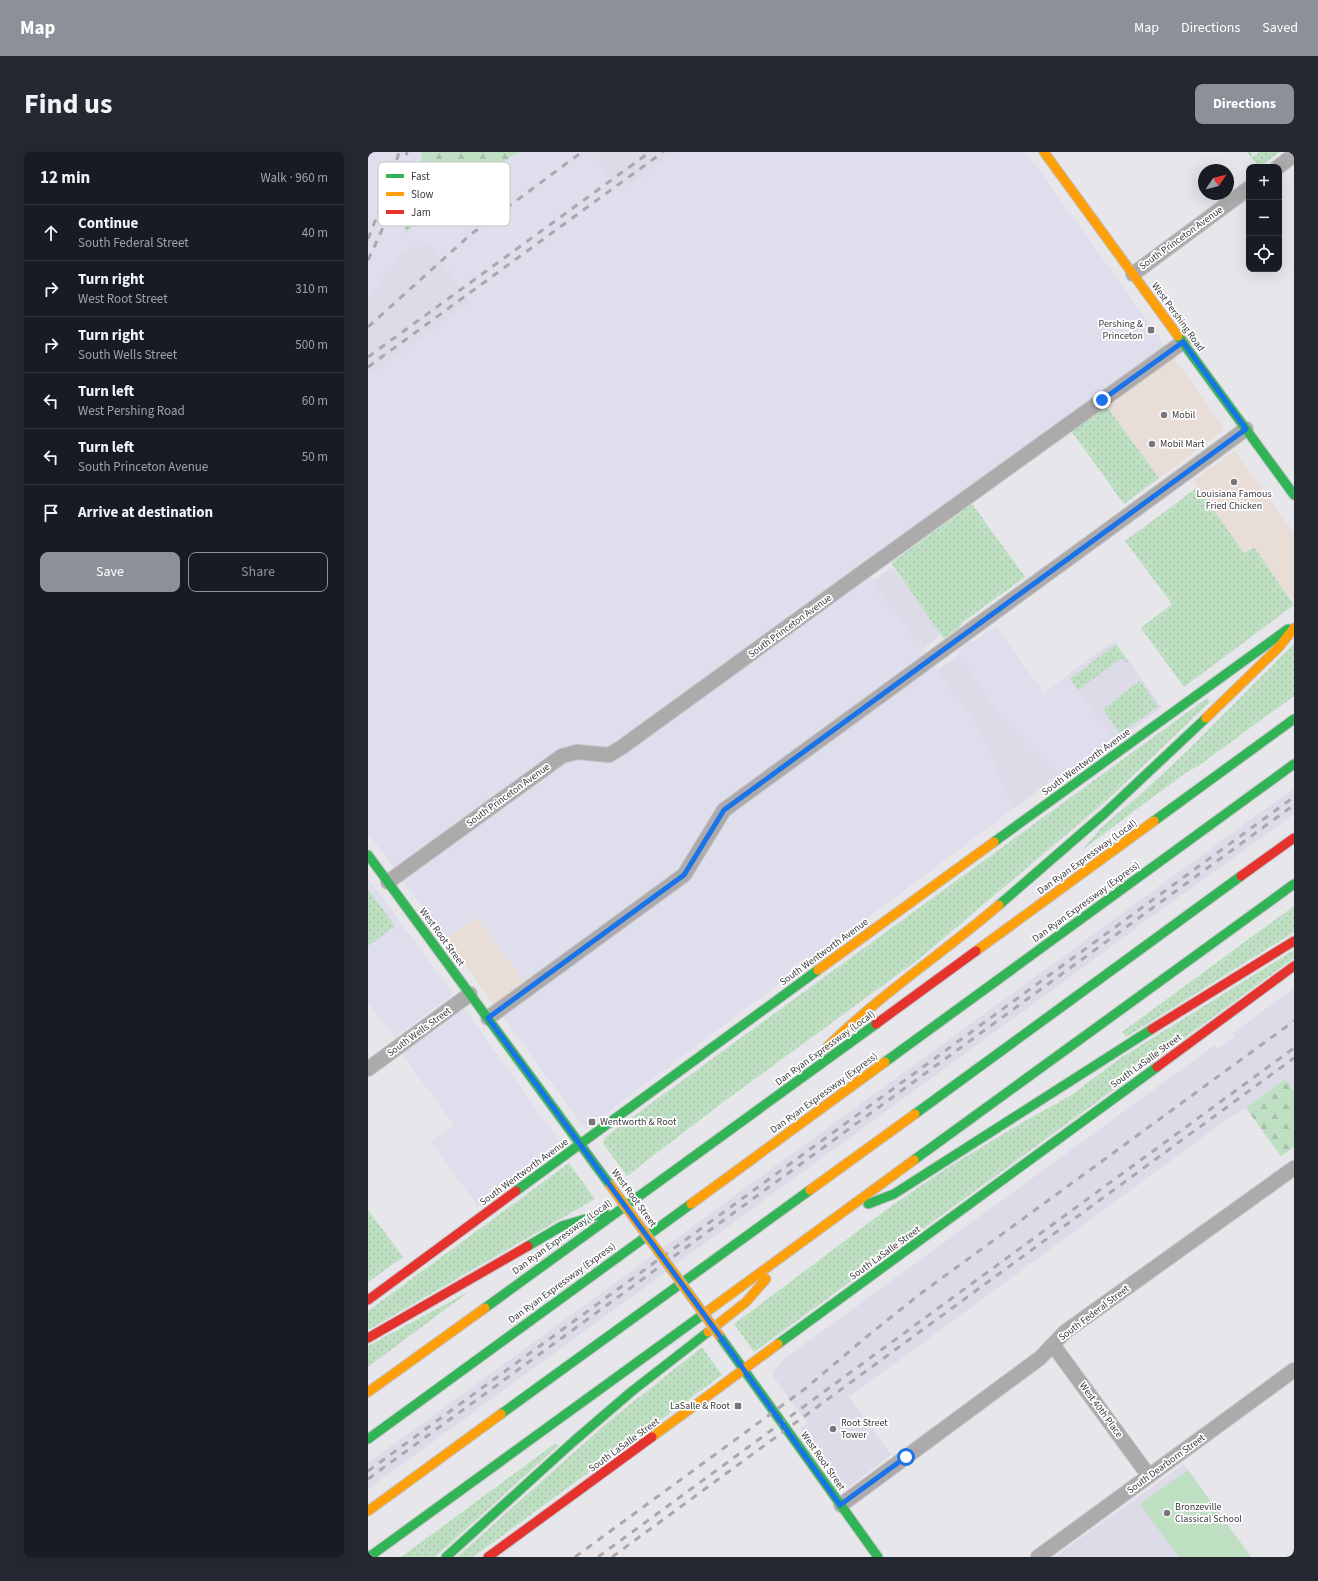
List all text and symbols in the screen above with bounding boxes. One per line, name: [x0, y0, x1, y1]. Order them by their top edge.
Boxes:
text: Map: [20, 15, 55, 42]
text: Map: [1134, 18, 1159, 38]
text: Directions: [1181, 18, 1240, 38]
text: Saved: [1262, 18, 1298, 38]
text: Find us: [24, 84, 112, 124]
button: Directions: [1195, 84, 1294, 124]
legend: [378, 162, 510, 226]
north arrow: [1198, 164, 1234, 200]
map controls: [1246, 164, 1282, 272]
button: +: [1246, 164, 1282, 200]
text: 12 min: [40, 166, 90, 190]
text: Walk · 960 m: [260, 169, 328, 187]
text: Fast: [411, 169, 430, 184]
text: Slow: [411, 187, 434, 202]
button: −: [1246, 200, 1282, 236]
street label: South Princeton Avenue: [1136, 203, 1226, 273]
text: Jam: [411, 205, 431, 220]
text: Continue: [78, 213, 138, 234]
icon: ahead: [40, 222, 62, 244]
text: 40 m: [302, 224, 328, 242]
text: South Federal Street: [78, 234, 189, 252]
button: locate: [1246, 236, 1282, 272]
text: Turn right: [78, 269, 144, 290]
icon: right: [40, 278, 62, 300]
text: 310 m: [295, 280, 328, 298]
street label: West Pershing Road: [1148, 280, 1208, 354]
text: West Root Street: [78, 290, 168, 308]
place label: Pershing & Princeton: [1098, 317, 1143, 343]
text: Turn right: [78, 325, 144, 346]
marker: Pershing & Princeton: [1146, 325, 1156, 335]
icon: right: [40, 334, 62, 356]
text: 500 m: [295, 336, 328, 354]
text: South Wells Street: [78, 346, 177, 364]
text: Turn left: [78, 381, 134, 402]
icon: left: [40, 390, 62, 412]
route end: [1093, 391, 1111, 409]
text: 60 m: [302, 392, 328, 410]
text: West Pershing Road: [78, 402, 185, 420]
place label: Mobil: [1172, 408, 1196, 422]
marker: Mobil: [1159, 410, 1169, 420]
text: Turn left: [78, 437, 134, 458]
place label: Mobil Mart: [1160, 437, 1205, 451]
marker: Mobil Mart: [1147, 439, 1157, 449]
icon: left: [40, 446, 62, 468]
text: 50 m: [302, 448, 328, 466]
text: South Princeton Avenue: [78, 458, 208, 476]
marker: Louisiana Famous Fried Chicken: [1229, 477, 1239, 487]
place label: Louisiana Famous Fried Chicken: [1196, 487, 1272, 513]
icon: arrive: [40, 502, 62, 524]
text: Arrive at destination: [78, 502, 213, 523]
button: Save: [40, 552, 180, 592]
button: Share: [188, 552, 328, 592]
street label: South Princeton Avenue: [745, 591, 835, 661]
street label: South Wentworth Avenue: [1039, 725, 1133, 799]
street label: South Princeton Avenue: [463, 760, 553, 830]
street label: Dan Ryan Expressway (Local): [1034, 816, 1140, 898]
street label: Dan Ryan Expressway (Express): [1029, 858, 1143, 946]
street label: West Root Street: [416, 905, 468, 969]
street label: South Wentworth Avenue: [777, 915, 871, 989]
street label: South Wells Street: [384, 1004, 454, 1060]
street label: Dan Ryan Expressway (Local): [772, 1007, 878, 1089]
street label: South LaSalle Street: [1108, 1030, 1185, 1091]
street label: Dan Ryan Expressway (Express): [767, 1049, 881, 1137]
place label: Wentworth & Root: [600, 1115, 677, 1129]
marker: Wentworth & Root: [587, 1117, 597, 1127]
street label: South Wentworth Avenue: [477, 1135, 571, 1209]
street label: West Root Street: [608, 1166, 660, 1230]
street label: Dan Ryan Expressway (Local): [509, 1196, 615, 1278]
street label: South LaSalle Street: [847, 1222, 924, 1283]
street label: Dan Ryan Expressway (Express): [505, 1239, 619, 1327]
street label: South Federal Street: [1056, 1281, 1133, 1344]
street label: West 40th Place: [1076, 1379, 1126, 1441]
place label: LaSalle & Root: [670, 1399, 731, 1413]
marker: LaSalle & Root: [733, 1401, 743, 1411]
street label: South LaSalle Street: [586, 1414, 663, 1475]
place label: Root Street Tower: [841, 1416, 888, 1442]
marker: Root Street Tower: [828, 1424, 838, 1434]
street label: West Root Street: [798, 1429, 849, 1494]
street label: South Dearborn Street: [1124, 1431, 1208, 1497]
route start: [897, 1448, 915, 1466]
place label: Bronzeville Classical School: [1175, 1500, 1242, 1526]
marker: Bronzeville Classical School: [1162, 1508, 1172, 1518]

